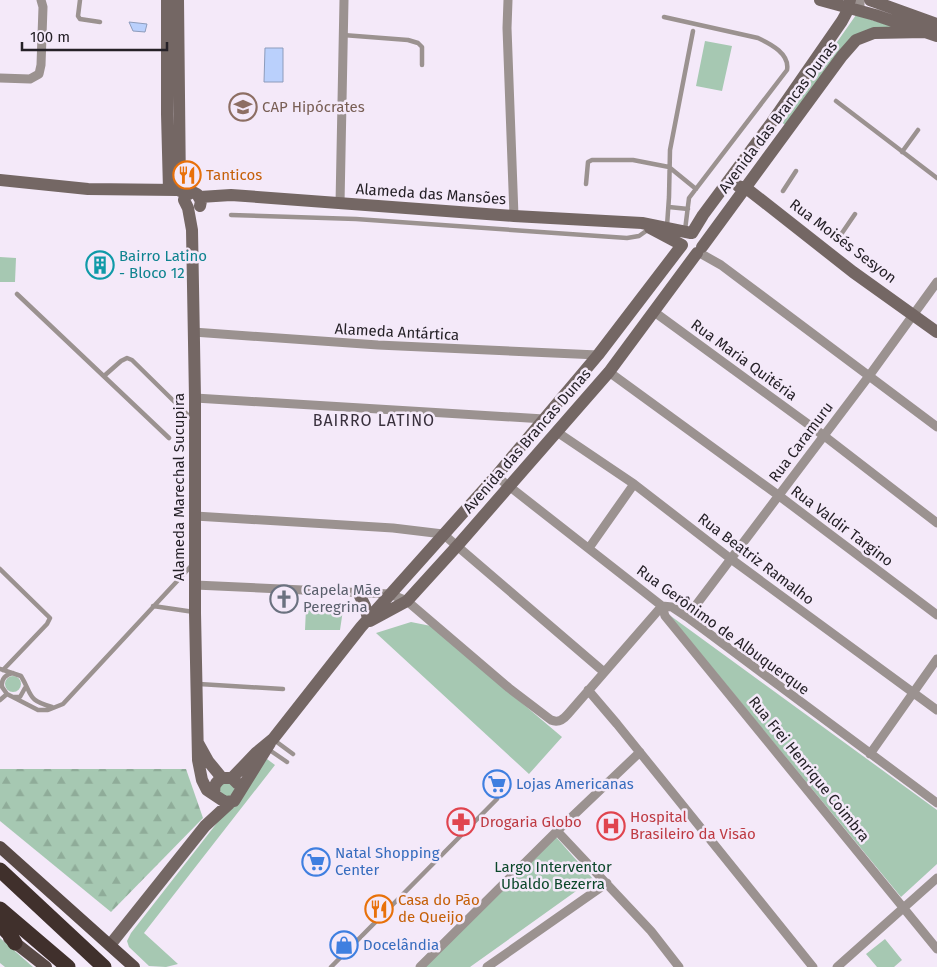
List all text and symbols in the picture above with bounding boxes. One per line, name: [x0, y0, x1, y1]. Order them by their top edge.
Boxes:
scale bar: [22, 20, 168, 52]
text: 100 m: [30, 28, 70, 46]
street label: Avenida das Brancas Dunas: [715, 37, 841, 197]
school or university icon: CAP Hipócrates: [228, 92, 258, 122]
place label: CAP Hipócrates: [262, 98, 365, 116]
restaurant icon: Tanticos: [172, 160, 202, 190]
place label: Tanticos: [206, 166, 262, 184]
street label: Alameda das Mansões: [355, 180, 507, 208]
street label: Rua Moisés Sesyon: [786, 195, 900, 287]
place label: Bairro Latino - Bloco 12: [119, 247, 207, 282]
building icon: Bairro Latino - Bloco 12: [85, 250, 115, 280]
street label: Rua Maria Quitéria: [687, 315, 801, 405]
street label: Alameda Antártica: [334, 320, 460, 344]
street label: Avenida das Brancas Dunas: [459, 365, 595, 517]
street label: Alameda Marechal Sucupira: [170, 393, 188, 581]
street label: Rua Caramuru: [765, 398, 837, 486]
district label: BAIRRO LATINO: [313, 411, 435, 430]
street label: Rua Valdir Targino: [787, 482, 897, 570]
street label: Rua Beatriz Ramalho: [694, 509, 818, 609]
street label: Rua Gerônimo de Albuquerque: [633, 561, 813, 699]
place label: Capela Mãe Peregrina: [303, 581, 381, 616]
church icon: Capela Mãe Peregrina: [269, 584, 299, 614]
street label: Rua Frei Henrique Coimbra: [745, 693, 873, 845]
supermarket icon: Lojas Americanas: [482, 769, 512, 799]
place label: Lojas Americanas: [516, 775, 634, 793]
pharmacy icon: Drogaria Globo: [446, 807, 476, 837]
place label: Hospital Brasileiro da Visão: [630, 808, 756, 843]
hospital icon: Hospital Brasileiro da Visão: [596, 811, 626, 841]
place label: Drogaria Globo: [480, 813, 582, 831]
place label: Natal Shopping Center: [335, 844, 440, 879]
supermarket icon: Natal Shopping Center: [301, 847, 331, 877]
park label: Largo Interventor Ubaldo Bezerra: [494, 858, 612, 893]
place label: Casa do Pão de Queijo: [398, 891, 480, 926]
restaurant icon: Casa do Pão de Queijo: [364, 894, 394, 924]
shop icon: Docelândia: [329, 930, 359, 960]
place label: Docelândia: [363, 936, 439, 954]

